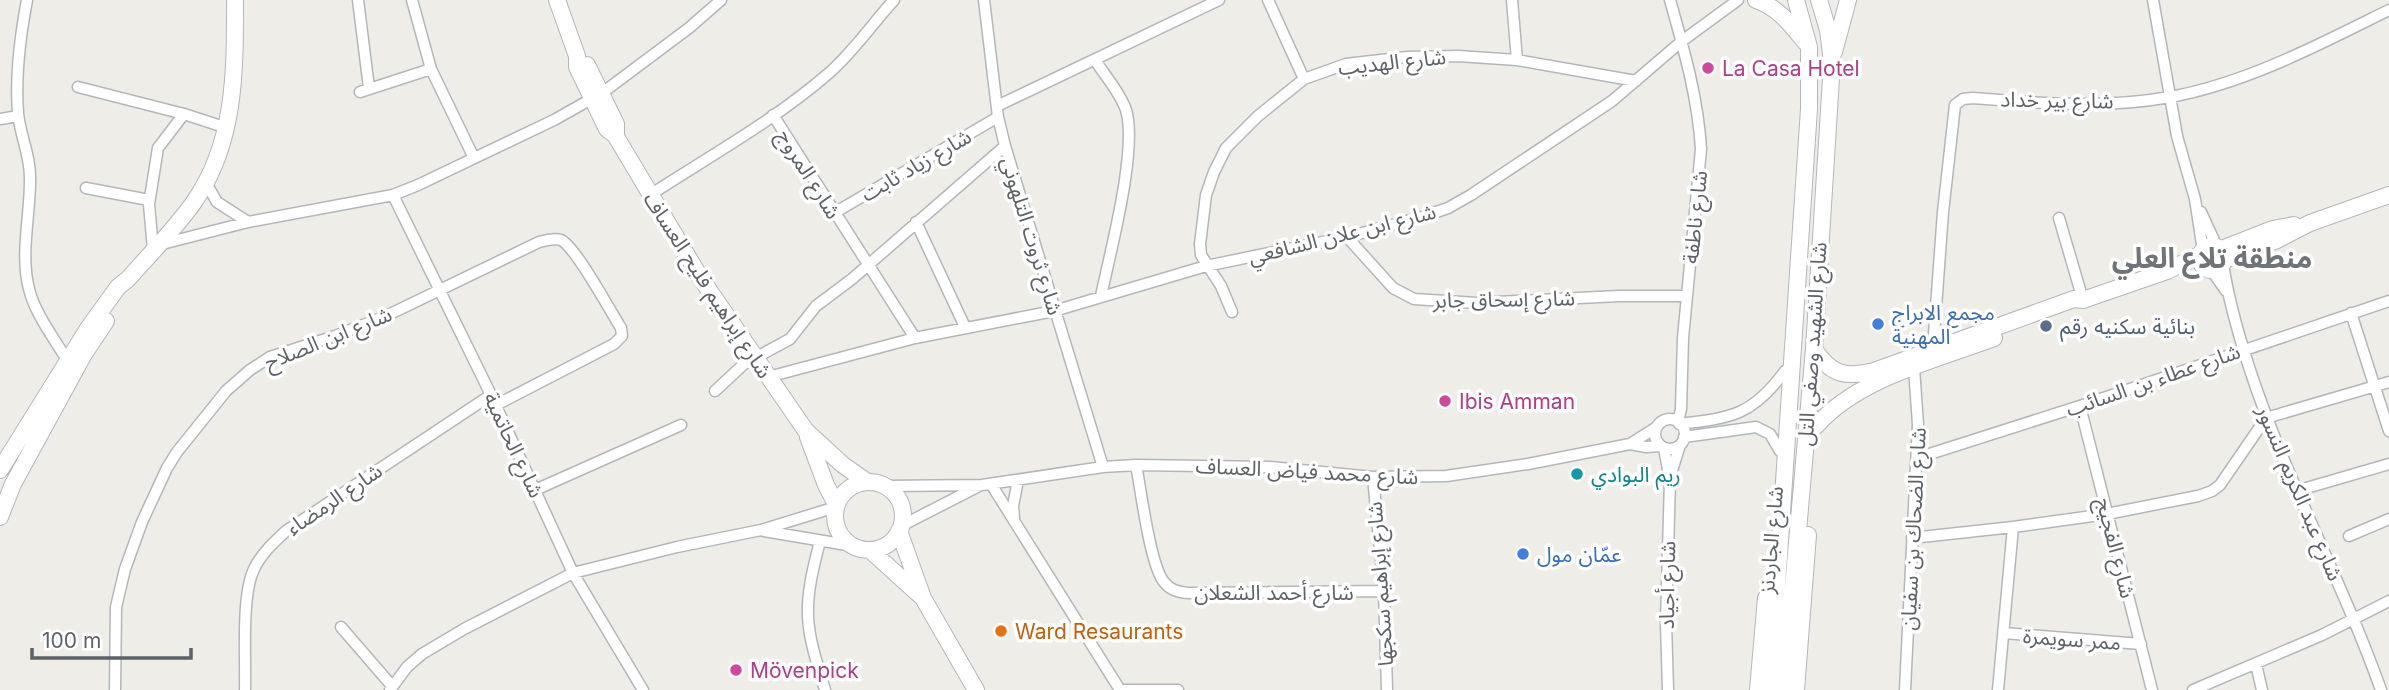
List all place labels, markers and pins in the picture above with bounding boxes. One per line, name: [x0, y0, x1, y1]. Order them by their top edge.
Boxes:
place label: La Casa Hotel: [1722, 56, 1860, 81]
marker: La Casa Hotel: [1700, 60, 1716, 76]
place label: مجمع الابراج المهنية: [1892, 300, 1995, 349]
place label: بنائية سكنيه رقم: [2060, 314, 2195, 342]
marker: مجمع الابراج المهنية: [1870, 316, 1886, 332]
marker: بنائية سكنيه رقم: [2038, 318, 2054, 334]
place label: Ibis Amman: [1459, 389, 1575, 414]
marker: Ibis Amman: [1437, 393, 1453, 409]
place label: ريم البوادي: [1591, 462, 1681, 490]
marker: ريم البوادي: [1569, 466, 1585, 482]
place label: عمّان مول: [1537, 542, 1622, 567]
marker: عمّان مول: [1515, 546, 1531, 562]
place label: Ward Resaurants: [1015, 619, 1183, 644]
marker: Ward Resaurants: [993, 623, 1009, 639]
place label: Mövenpick: [750, 658, 859, 683]
marker: Mövenpick: [728, 662, 744, 678]

